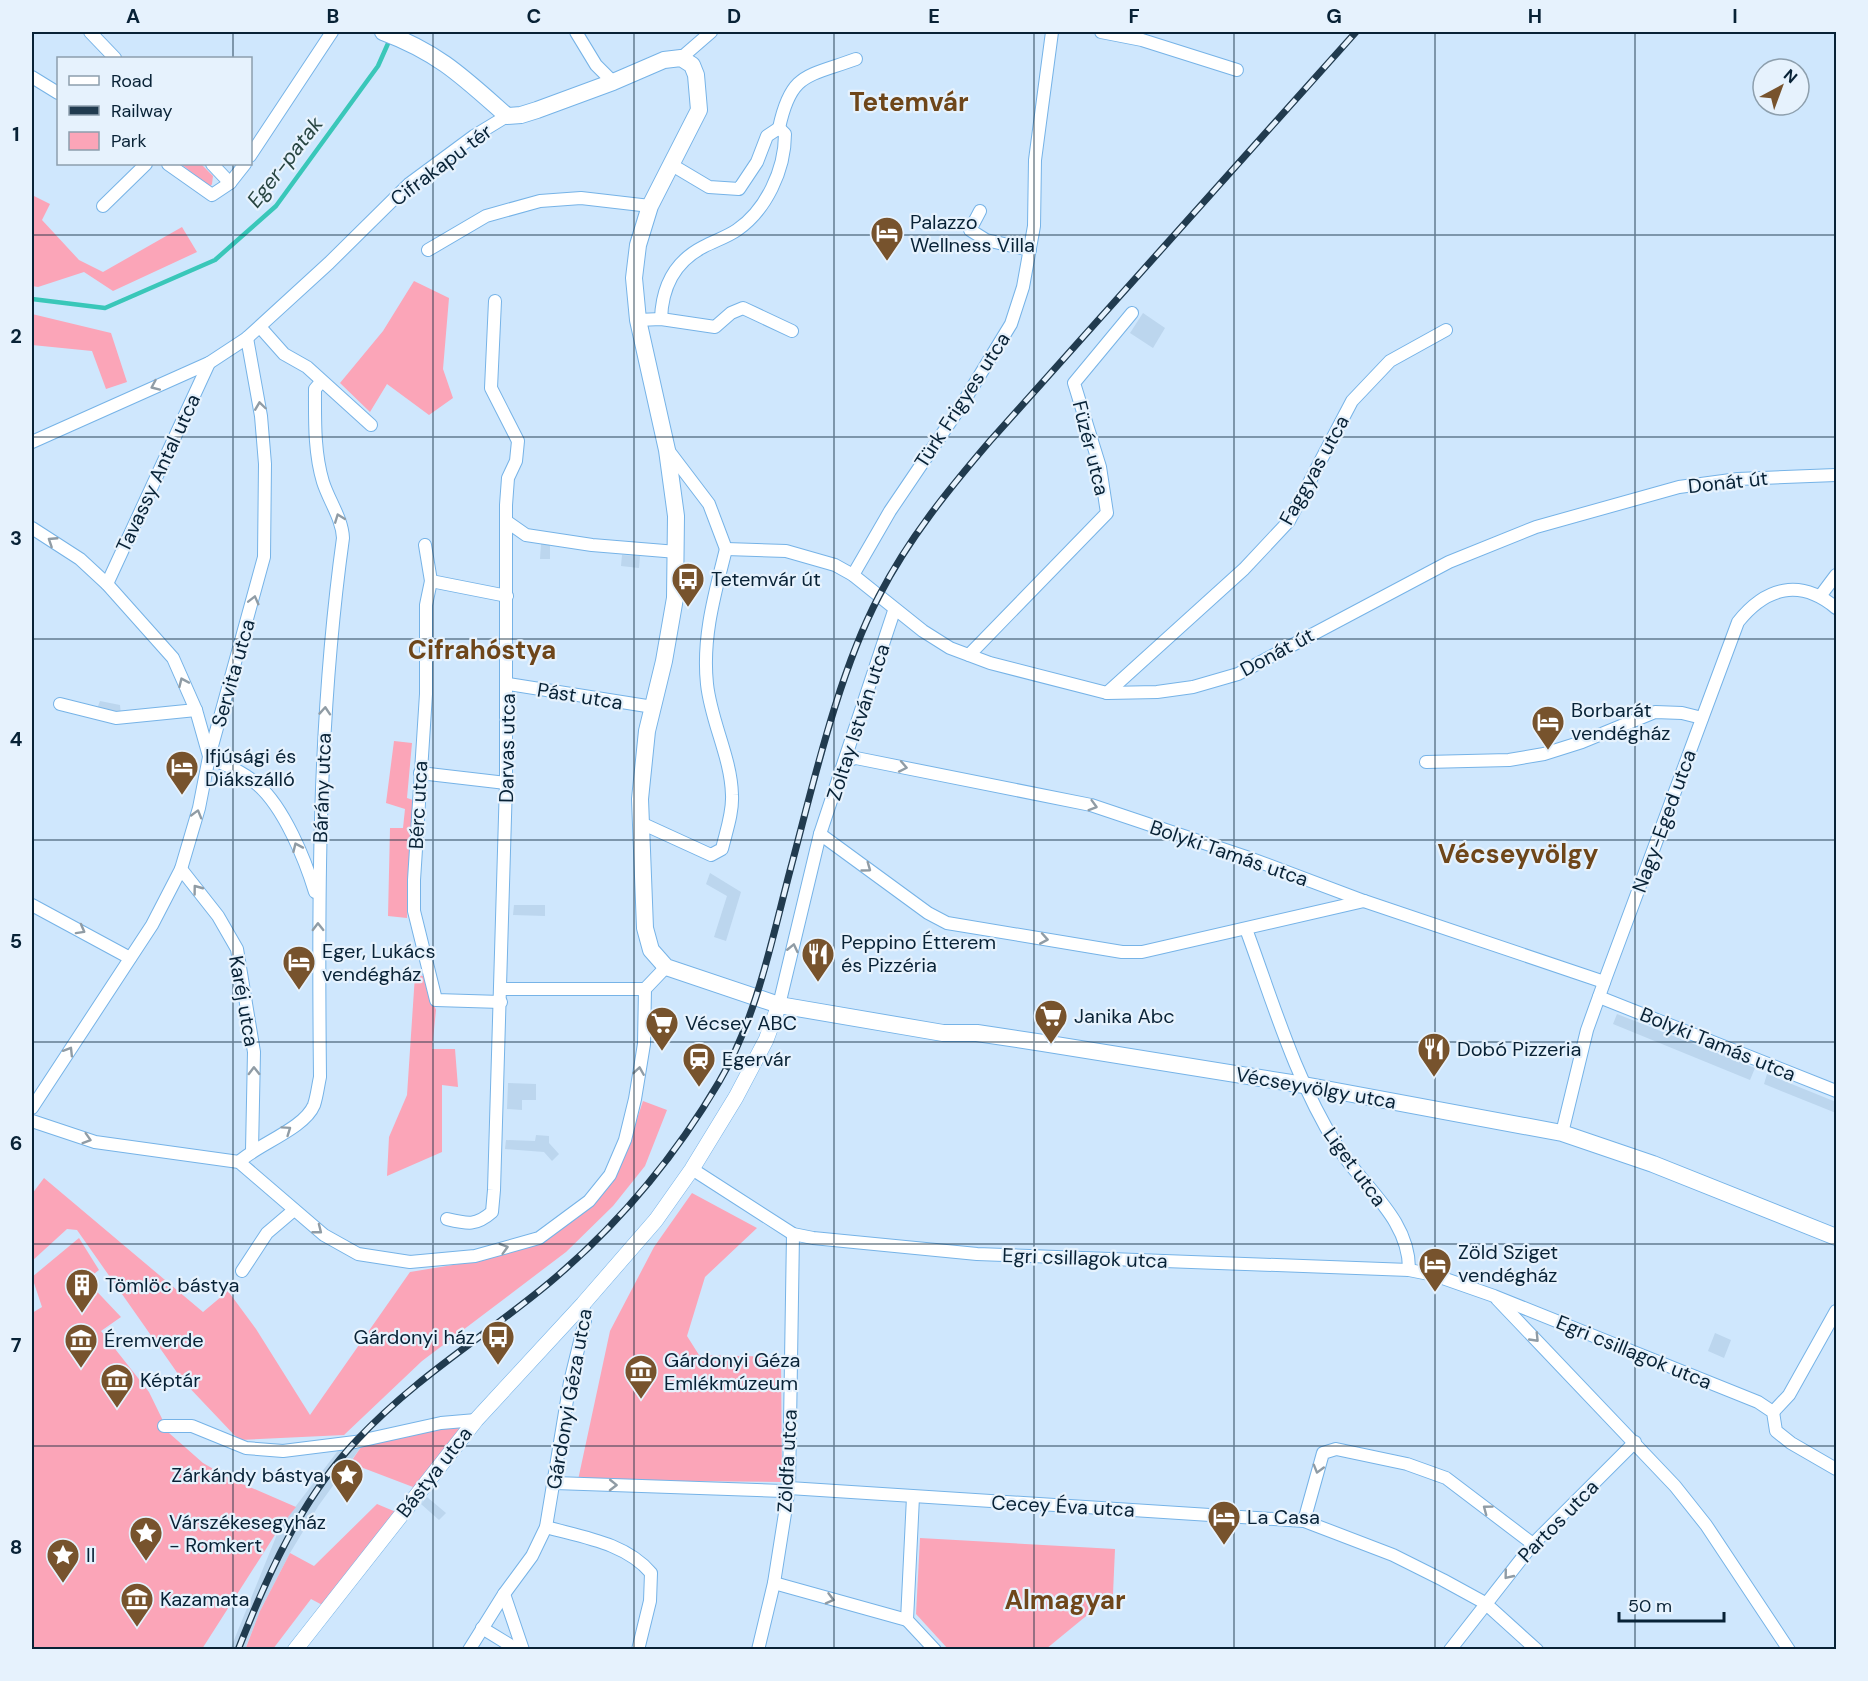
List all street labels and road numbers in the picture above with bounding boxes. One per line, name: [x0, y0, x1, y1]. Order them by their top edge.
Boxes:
street label: Cifrakapu tér: [385, 118, 497, 212]
street label: Türk Frigyes utca: [908, 327, 1016, 473]
street label: Tavassy Antal utca: [110, 390, 206, 556]
street label: Füzér utca: [1067, 398, 1115, 498]
street label: Faggyas utca: [1273, 411, 1355, 529]
street label: Donát út: [1687, 465, 1769, 499]
street label: Servita utca: [205, 616, 261, 730]
street label: Donát út: [1236, 622, 1319, 682]
street label: Zoltay István utca: [820, 640, 896, 804]
street label: Pást utca: [535, 676, 625, 716]
street label: Darvas utca: [493, 693, 521, 803]
street label: Bárány utca: [307, 732, 337, 844]
street label: Nagy-Eged utca: [1626, 746, 1702, 896]
street label: Bérc utca: [403, 760, 433, 850]
street label: Bolyki Tamás utca: [1146, 814, 1312, 892]
street label: Karéj utca: [223, 953, 265, 1049]
street label: Bolyki Tamás utca: [1636, 1001, 1800, 1087]
street label: Vécseyvölgy utca: [1234, 1061, 1398, 1115]
street label: Liget utca: [1318, 1122, 1392, 1212]
street label: Egri csillagok utca: [1002, 1242, 1168, 1274]
street label: Gárdonyi Géza utca: [540, 1307, 598, 1491]
street label: Egri csillagok utca: [1552, 1309, 1716, 1395]
street label: Zöldfa utca: [771, 1409, 803, 1513]
street label: Bástya utca: [390, 1421, 478, 1523]
street label: Partos utca: [1512, 1474, 1604, 1568]
street label: Cecey Éva utca: [991, 1489, 1135, 1523]

